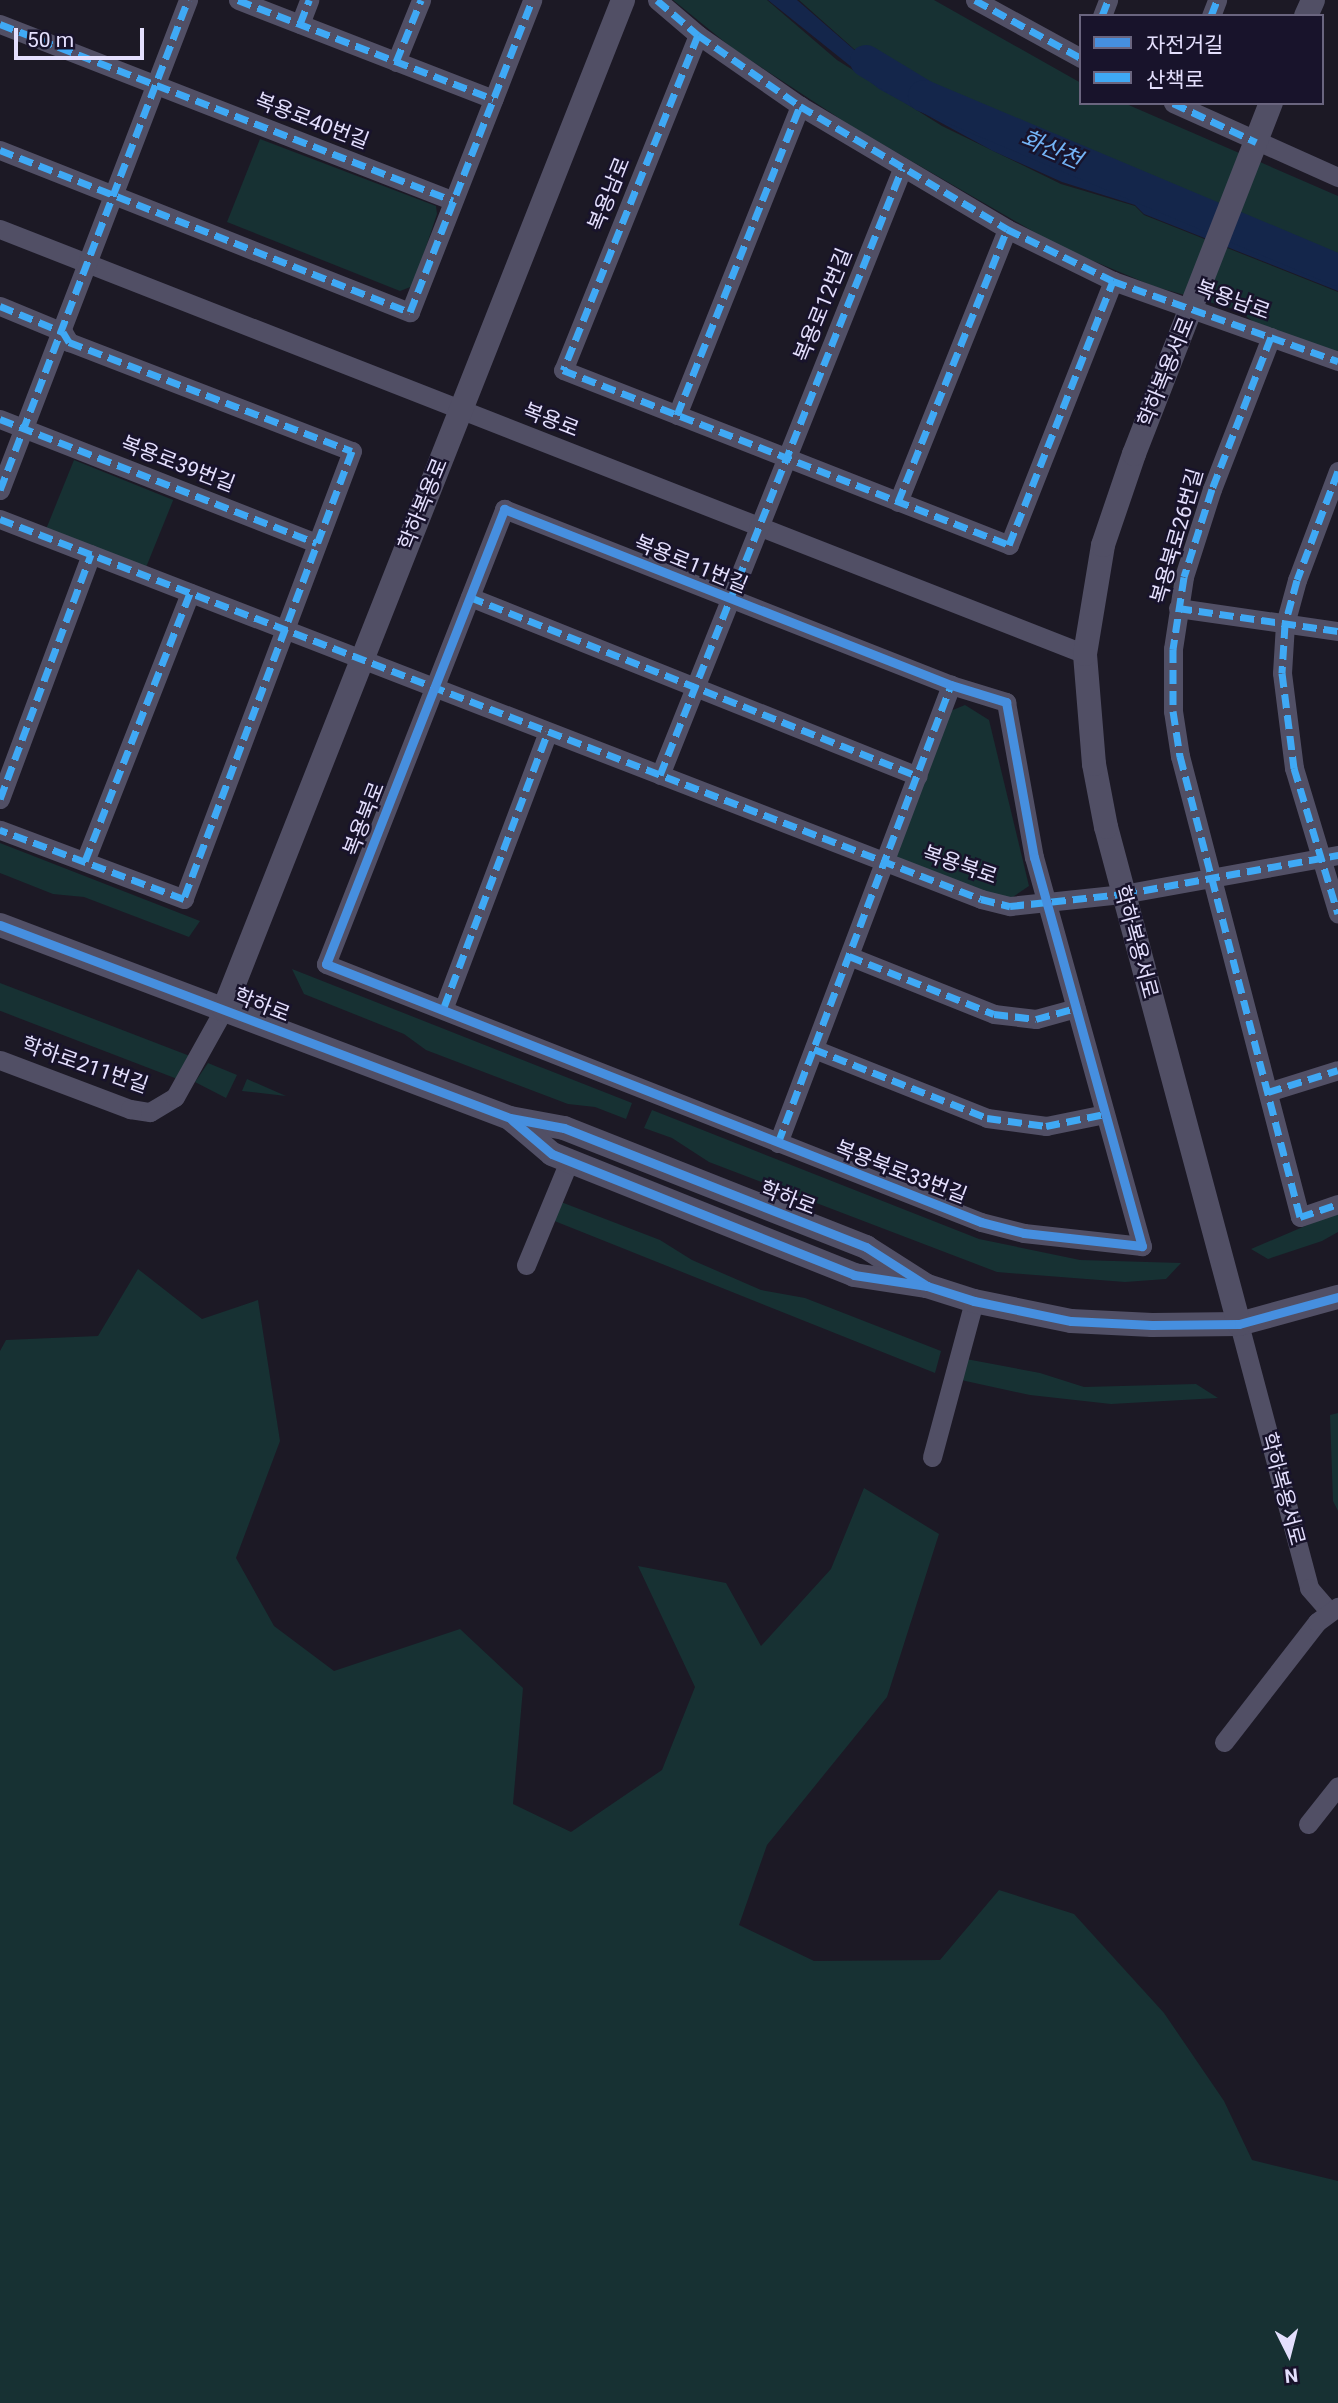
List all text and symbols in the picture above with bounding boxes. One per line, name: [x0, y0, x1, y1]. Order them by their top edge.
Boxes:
scale bar: [18, 14, 147, 58]
legend: [1079, 14, 1324, 105]
text: 50 m: [27, 28, 74, 52]
text: 자전거길: [1146, 33, 1223, 57]
text: 산책로: [1146, 68, 1204, 92]
street label: 복용로40번길: [251, 88, 373, 154]
water label: 화산천: [1016, 125, 1086, 175]
street label: 복용남로: [583, 153, 635, 235]
street label: 복용로12번길: [789, 245, 857, 365]
street label: 복용남로: [1192, 275, 1274, 325]
street label: 학하복용서로: [1133, 314, 1199, 430]
street label: 복용로: [519, 398, 583, 442]
street label: 복용로39번길: [117, 431, 239, 497]
street label: 학하복용로: [393, 454, 453, 554]
street label: 복용북로26번길: [1146, 465, 1208, 607]
street label: 복용로11번길: [631, 530, 751, 598]
street label: 복용북로: [338, 778, 390, 860]
street label: 복용북로: [919, 841, 1001, 889]
street label: 학하복용서로: [1109, 883, 1163, 1001]
street label: 학하로: [230, 983, 294, 1027]
street label: 학하로211번길: [18, 1032, 152, 1098]
street label: 복용북로33번길: [831, 1135, 971, 1209]
street label: 학하로: [756, 1176, 820, 1220]
street label: 학하복용서로: [1256, 1430, 1310, 1548]
north arrow: [1254, 2319, 1324, 2389]
text: N: [1283, 2363, 1299, 2388]

